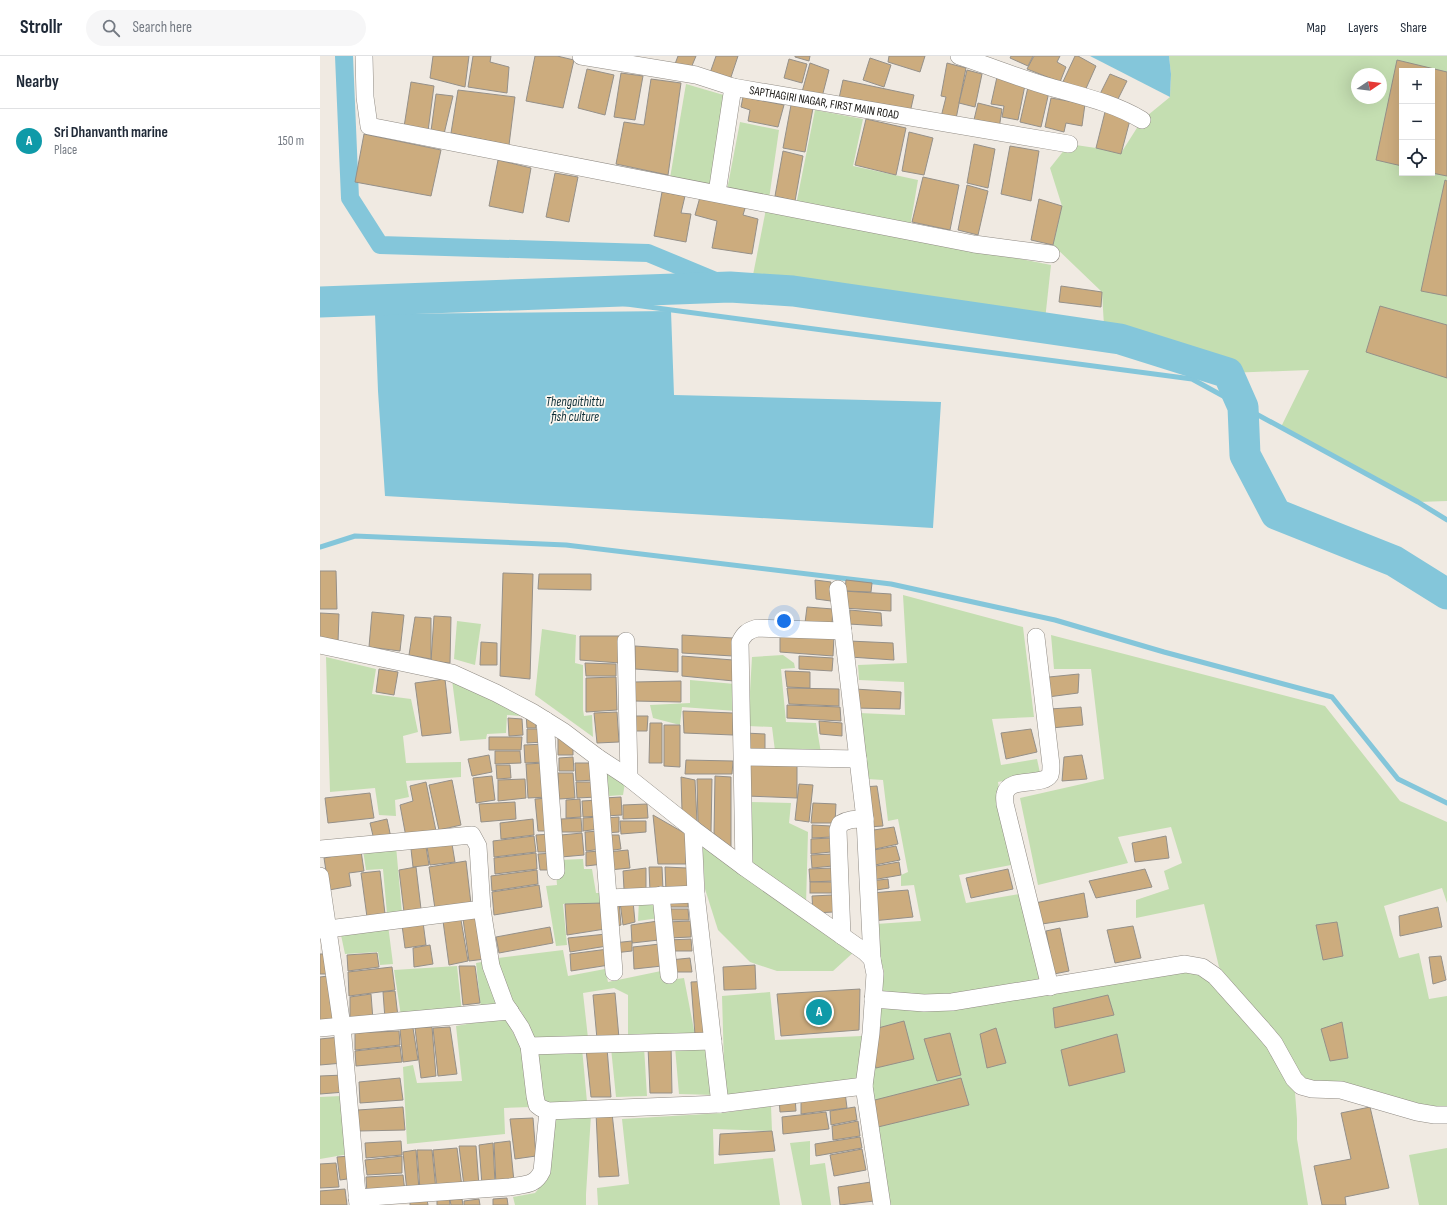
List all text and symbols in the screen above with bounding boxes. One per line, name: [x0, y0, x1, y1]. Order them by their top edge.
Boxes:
search box: [86, 10, 366, 46]
text: Strollr: [20, 16, 62, 39]
icon: search: [100, 17, 122, 39]
text: Search here: [132, 18, 192, 37]
text: Map: [1306, 19, 1326, 36]
text: Layers: [1348, 19, 1378, 36]
text: Share: [1400, 19, 1427, 36]
north arrow: [1351, 68, 1387, 104]
map controls: [1399, 68, 1435, 176]
button: +: [1399, 68, 1435, 104]
text: Nearby: [16, 72, 59, 92]
street label: SAPTHAGIRI NAGAR, FIRST MAIN ROAD: [748, 82, 900, 123]
button: −: [1399, 104, 1435, 140]
text: Sri Dhanvanth marine: [54, 123, 168, 142]
text: A: [26, 133, 32, 149]
text: 150 m: [278, 133, 304, 149]
button: locate: [1399, 140, 1435, 176]
text: Place: [54, 142, 77, 158]
water label: Thengaithittu fish culture: [546, 394, 605, 425]
your location: [774, 611, 794, 631]
pin: A: [806, 997, 832, 1027]

